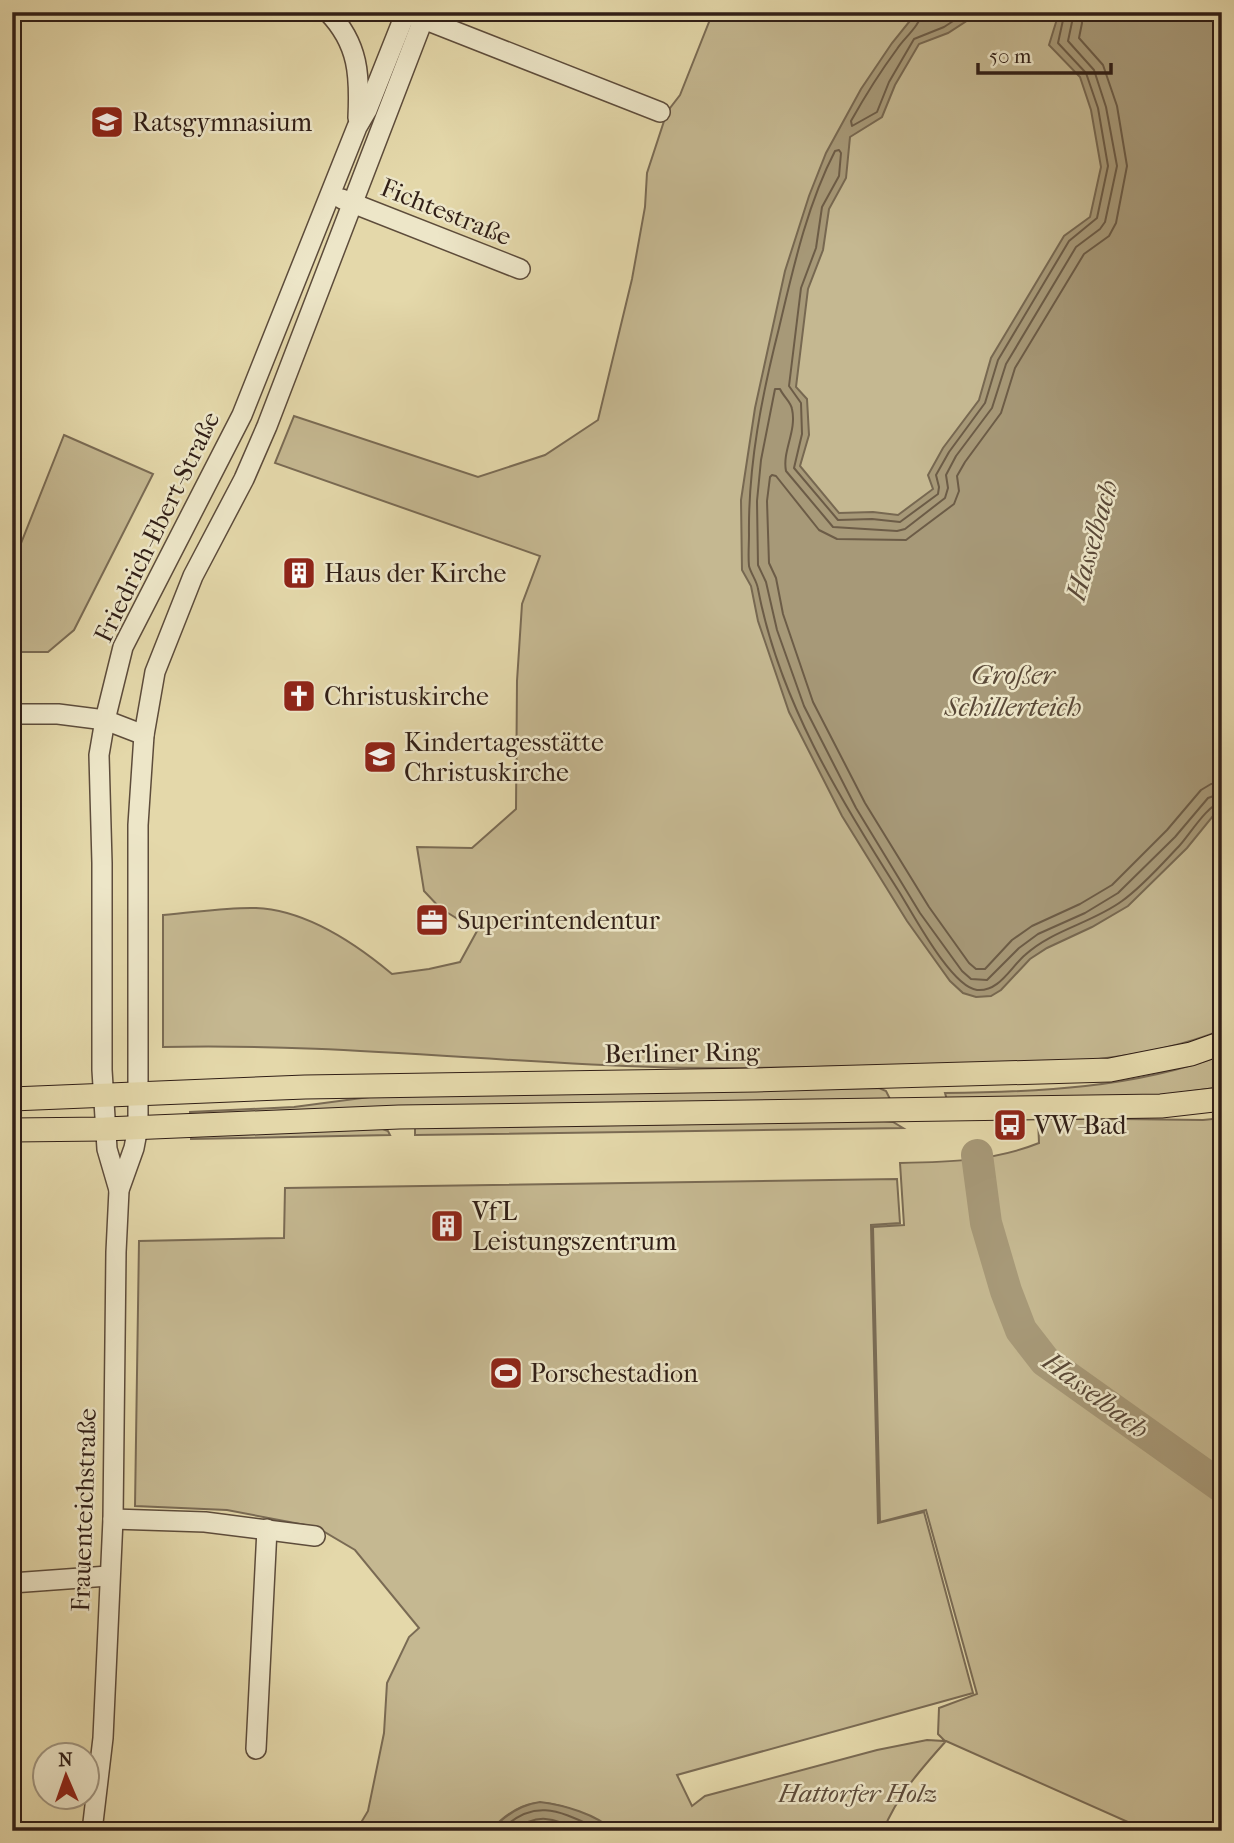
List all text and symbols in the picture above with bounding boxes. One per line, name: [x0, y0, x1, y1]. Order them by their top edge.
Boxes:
scale bar: [978, 32, 1112, 76]
text: 50 m: [989, 44, 1032, 68]
school or university icon: Ratsgymnasium: [88, 103, 126, 141]
place label: Ratsgymnasium: [132, 107, 312, 138]
street label: Fichtestraße: [376, 172, 516, 252]
street label: Friedrich-Ebert-Straße: [88, 406, 226, 648]
water label: Hasselbach: [1059, 476, 1125, 605]
building icon: Haus der Kirche: [280, 554, 318, 592]
place label: Haus der Kirche: [324, 558, 506, 589]
water label: Großer Schillerteich: [943, 658, 1082, 723]
church icon: Christuskirche: [280, 677, 318, 715]
place label: Christuskirche: [324, 681, 489, 712]
place label: Kindertagesstätte Christuskirche: [404, 727, 604, 788]
school or university icon: Kindertagesstätte Christuskirche: [361, 738, 399, 776]
office icon: Superintendentur: [413, 901, 451, 939]
place label: Superintendentur: [457, 905, 660, 936]
street label: Berliner Ring: [604, 1036, 761, 1070]
bus stop icon: VW-Bad: [991, 1106, 1029, 1144]
place label: VW-Bad: [1033, 1110, 1127, 1141]
place label: VfL Leistungszentrum: [471, 1196, 677, 1257]
building icon: VfL Leistungszentrum: [428, 1207, 466, 1245]
water label: Hasselbach: [1036, 1344, 1155, 1445]
sports icon: Porschestadion: [487, 1354, 525, 1392]
place label: Porschestadion: [530, 1358, 698, 1389]
street label: Frauenteichstraße: [65, 1407, 103, 1612]
north arrow: [32, 1742, 102, 1812]
text: N: [58, 1749, 74, 1771]
park label: Hattorfer Holz: [778, 1778, 937, 1809]

